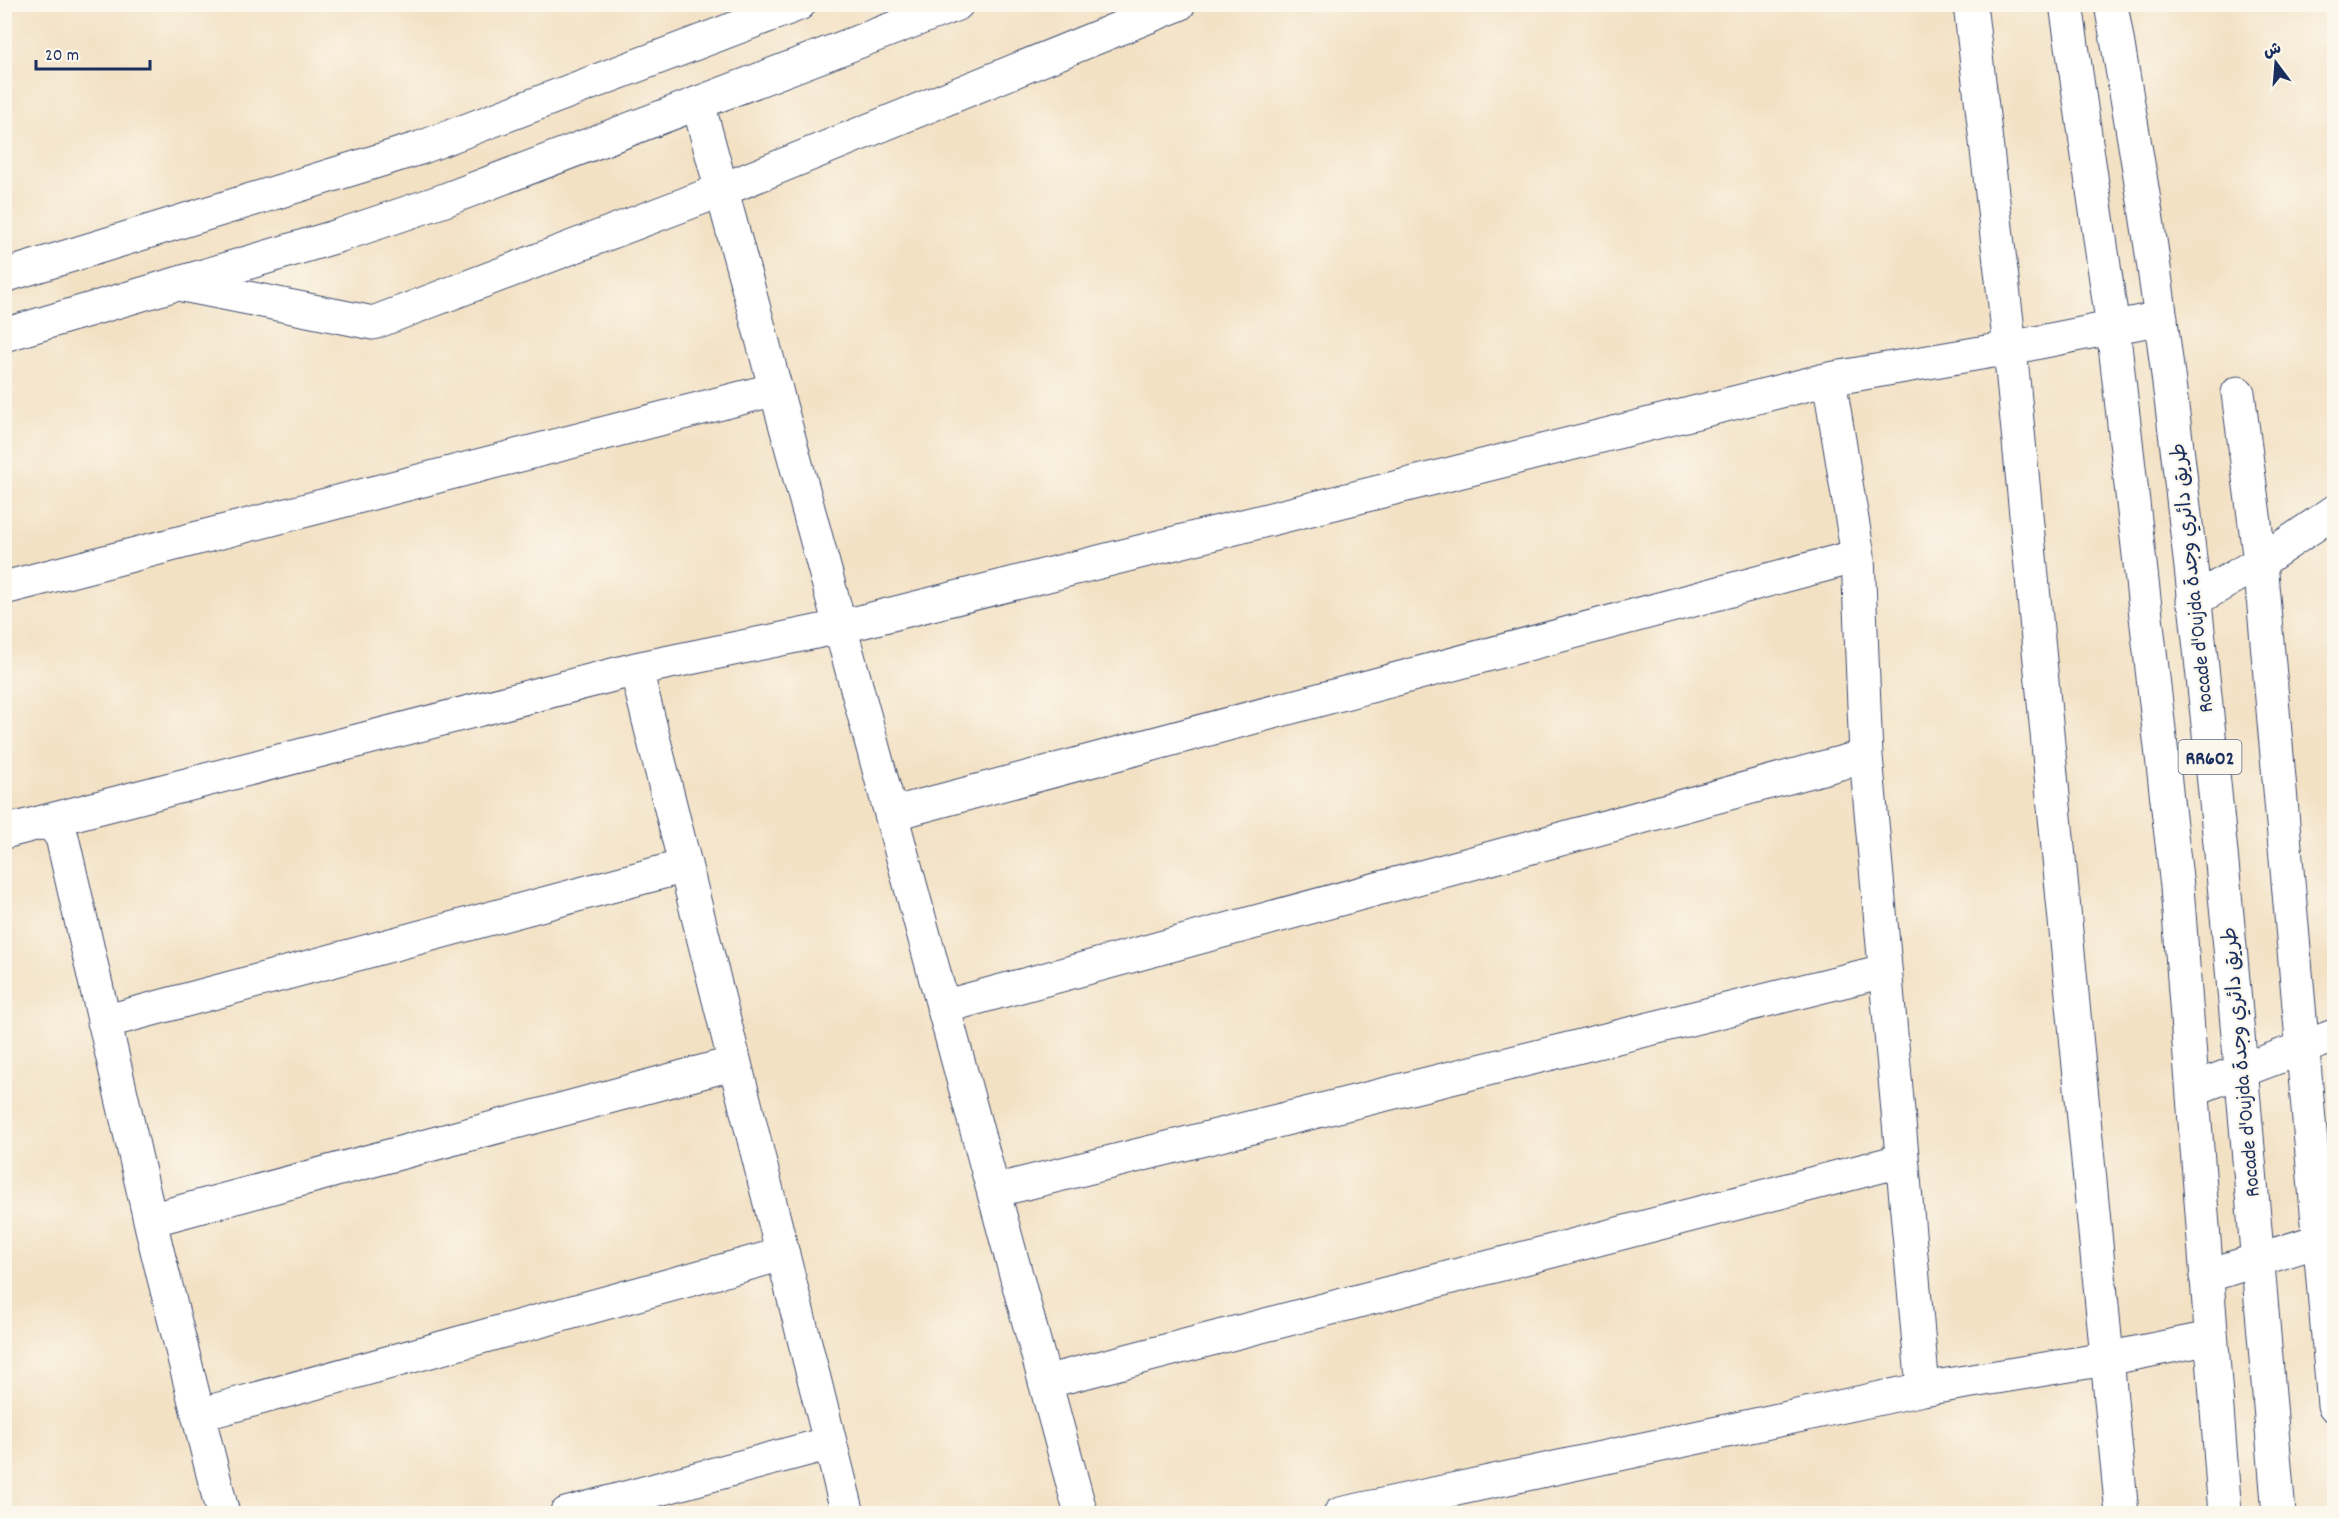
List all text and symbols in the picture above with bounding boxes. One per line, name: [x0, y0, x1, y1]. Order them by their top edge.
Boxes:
scale bar: [36, 33, 150, 71]
north arrow: [2246, 33, 2306, 93]
text: ش: [2261, 38, 2284, 64]
text: 20 m: [45, 44, 79, 69]
street label: Rocade d'Oujda طريق دائري وجدة: [2165, 441, 2223, 714]
road number: RR602: [2178, 740, 2242, 774]
street label: Rocade d'Oujda طريق دائري وجدة: [2216, 925, 2270, 1198]

